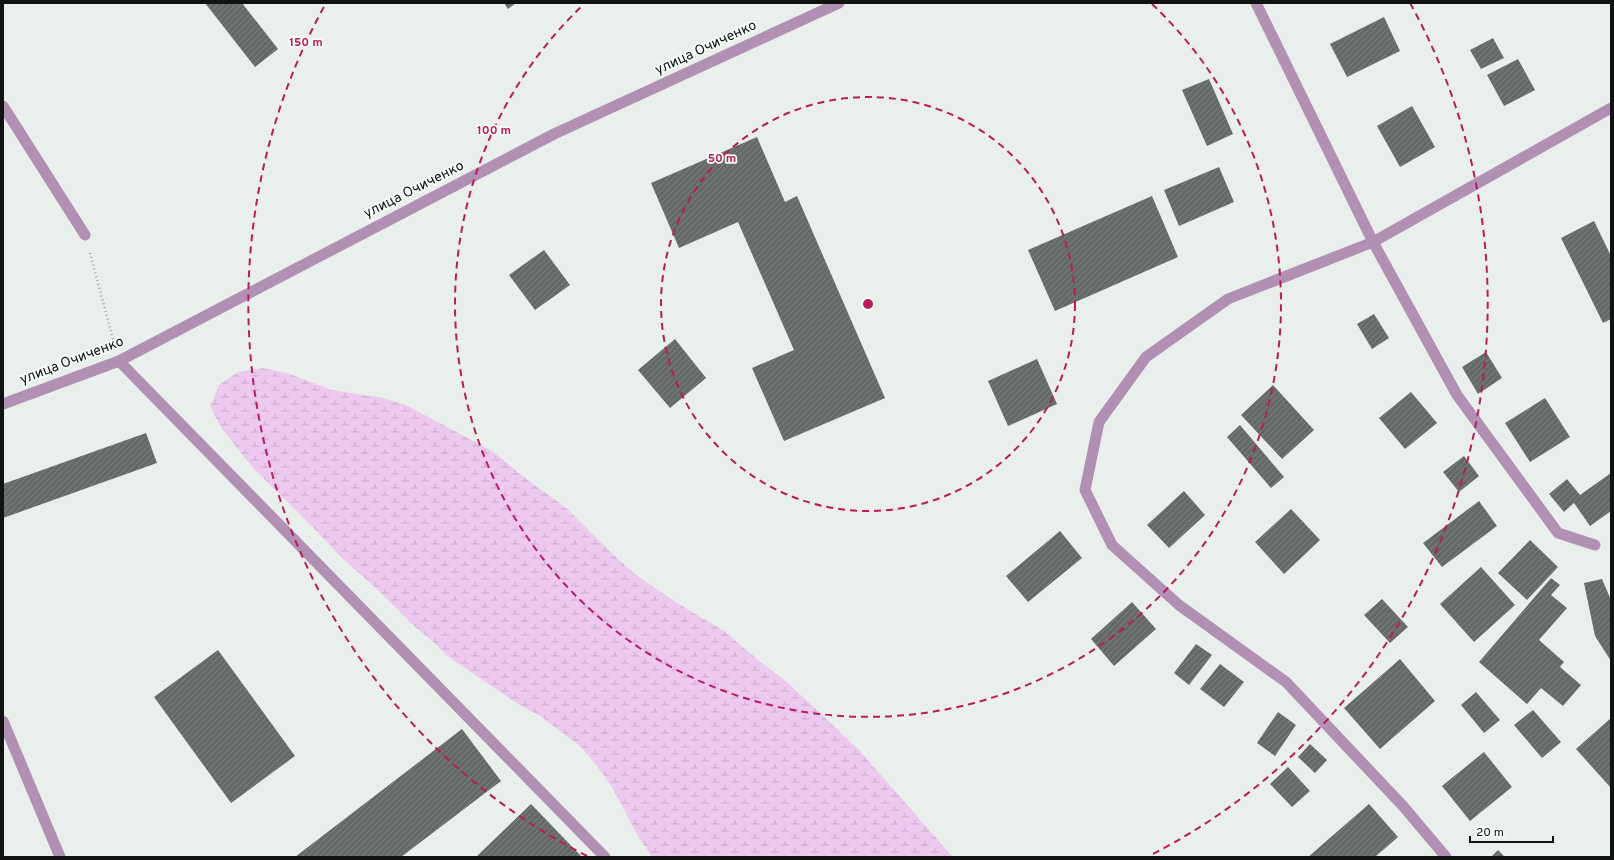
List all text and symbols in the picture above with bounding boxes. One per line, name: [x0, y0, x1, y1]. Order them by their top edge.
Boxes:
street label: улица Очиченко: [653, 17, 760, 79]
text: 150 m: [289, 35, 323, 51]
text: 100 m: [477, 123, 511, 139]
text: 50 m: [708, 151, 736, 167]
street label: улица Очиченко: [361, 157, 467, 223]
centre of rings: [861, 297, 875, 311]
street label: улица Очиченко: [18, 333, 127, 389]
scale bar: [1470, 818, 1553, 844]
text: 20 m: [1476, 825, 1504, 841]

